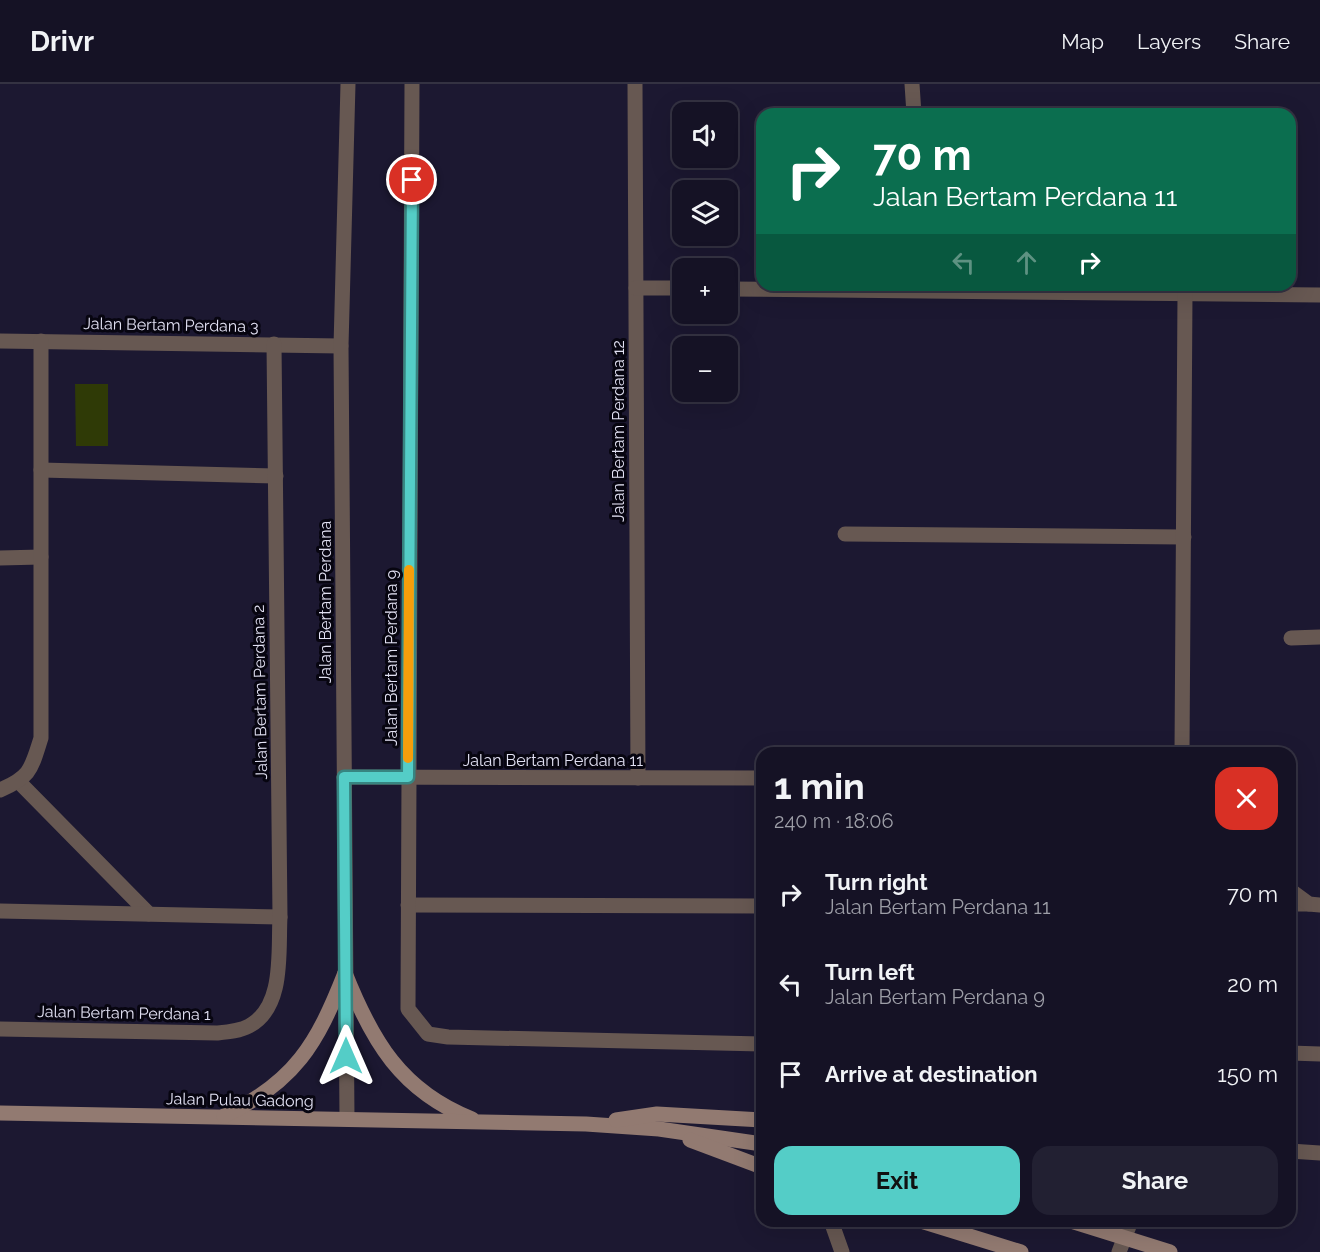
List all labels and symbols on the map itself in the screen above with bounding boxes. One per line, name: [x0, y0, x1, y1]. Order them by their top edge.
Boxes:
pin: [386, 154, 437, 205]
street label: Jalan Bertam Perdana 3: [83, 314, 259, 336]
street label: Jalan Bertam Perdana 12: [609, 340, 628, 522]
street label: Jalan Bertam Perdana: [316, 521, 335, 683]
street label: Jalan Bertam Perdana 9: [382, 570, 401, 746]
street label: Jalan Bertam Perdana 2: [249, 604, 271, 780]
street label: Jalan Bertam Perdana 11: [463, 751, 643, 770]
street label: Jalan Bertam Perdana 1: [37, 1002, 211, 1024]
position arrow: [314, 1024, 378, 1088]
street label: Jalan Pulau Gadong: [166, 1089, 314, 1111]

